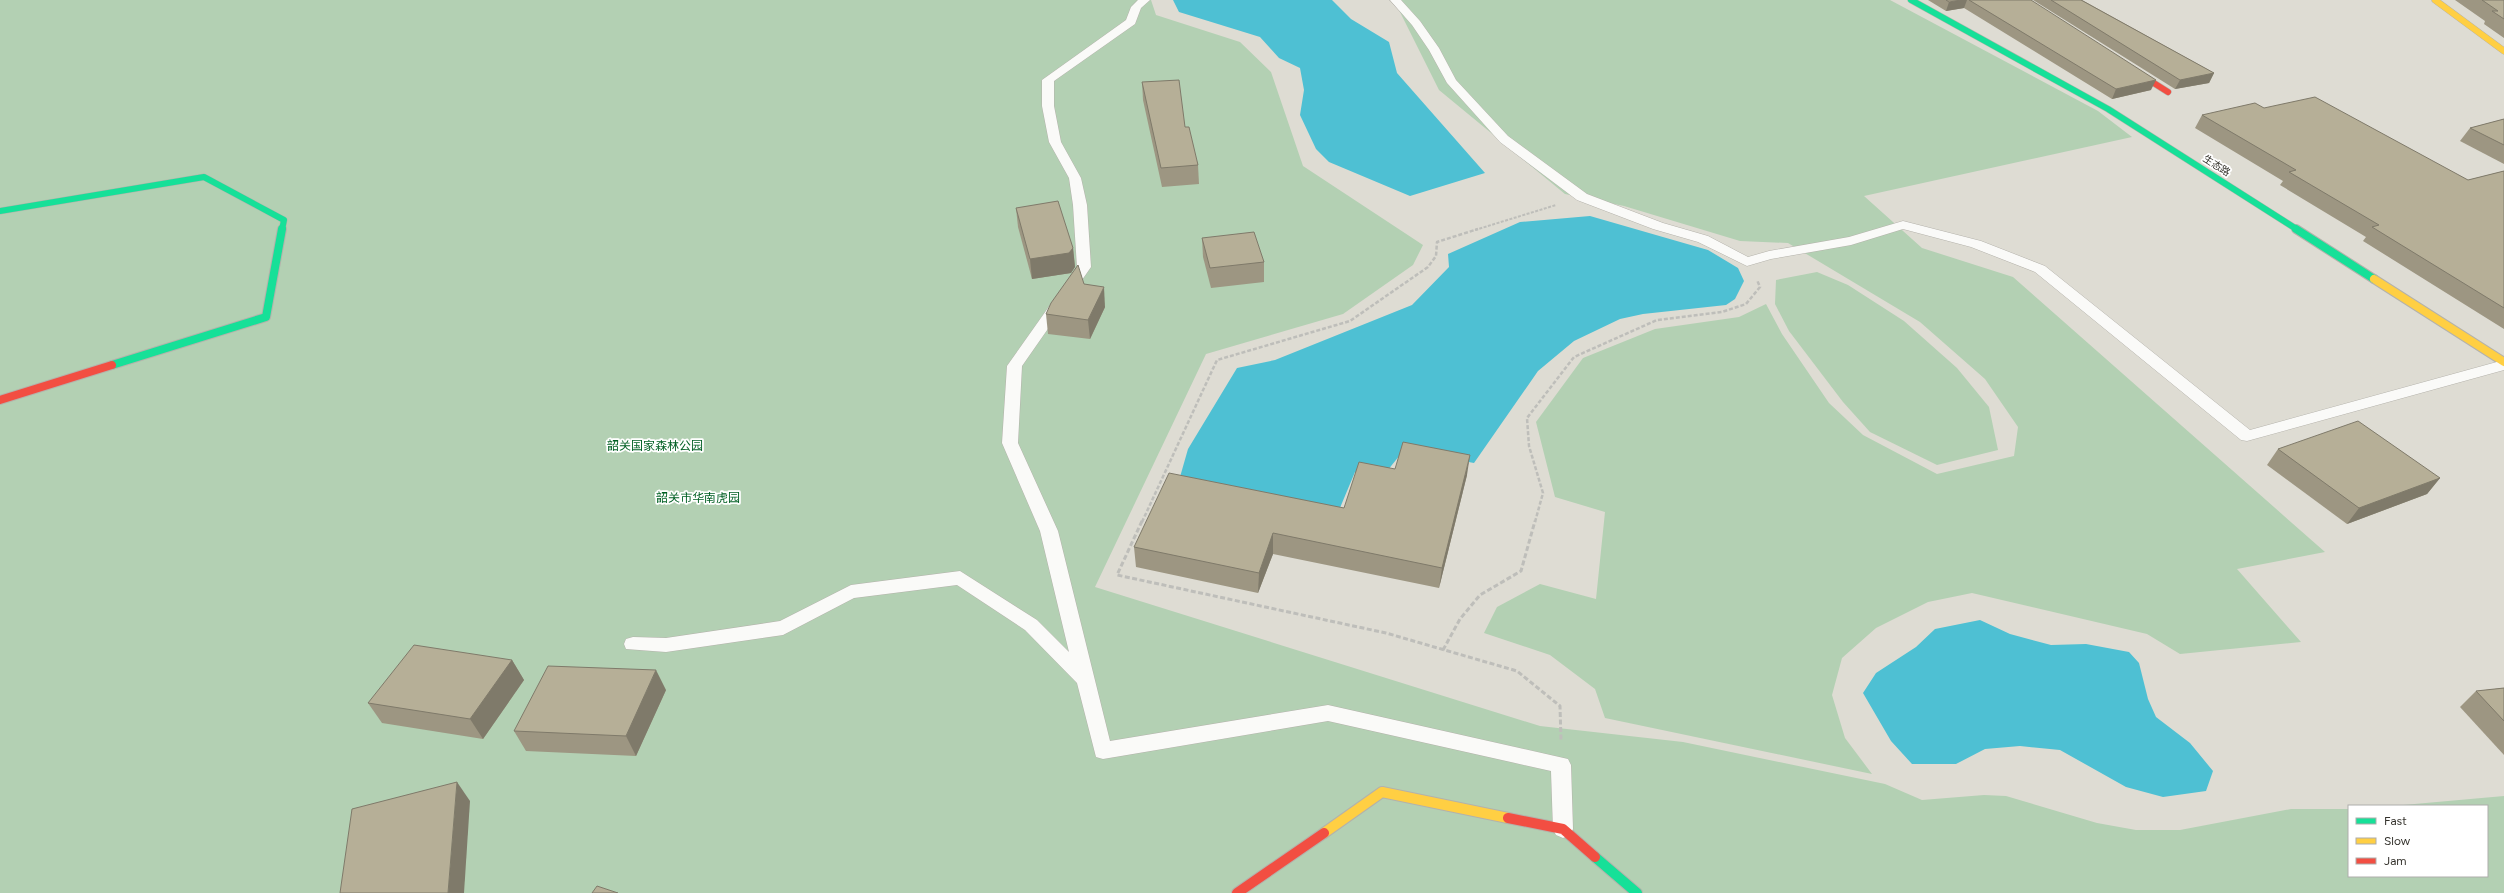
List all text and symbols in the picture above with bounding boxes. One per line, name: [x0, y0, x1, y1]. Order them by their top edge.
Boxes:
street label: 生态路: [2201, 152, 2233, 179]
park label: 韶关国家森林公园: [607, 439, 703, 453]
park label: 韶关市华南虎园: [656, 491, 740, 505]
legend: [2348, 805, 2488, 877]
text: Fast: [2384, 814, 2407, 828]
text: Slow: [2384, 834, 2411, 848]
text: Jam: [2384, 854, 2407, 868]

